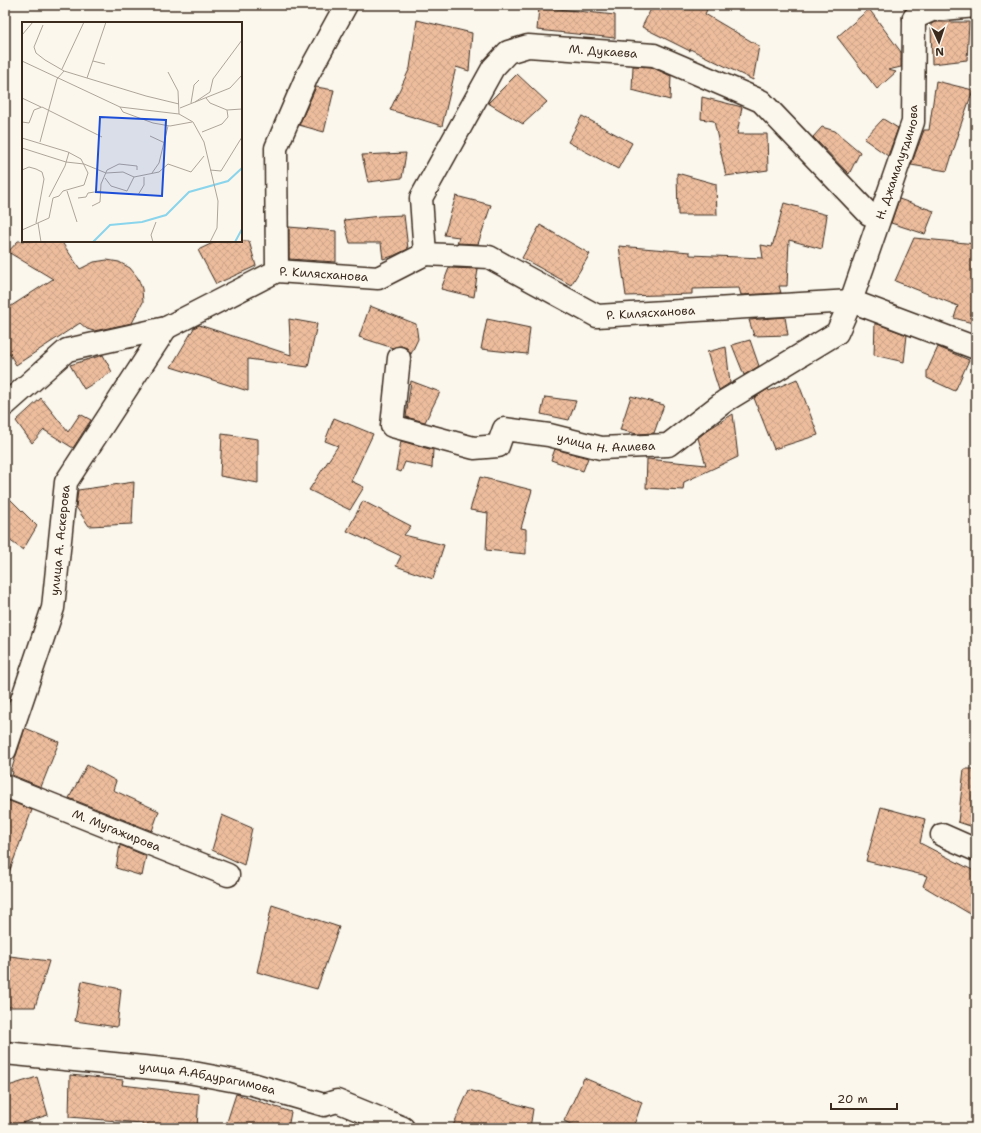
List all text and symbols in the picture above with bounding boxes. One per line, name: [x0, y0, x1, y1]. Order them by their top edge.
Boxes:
inset map: [22, 22, 242, 242]
north arrow: [919, 22, 959, 62]
street label: М. Дукаева: [568, 41, 639, 62]
text: N: [934, 44, 944, 59]
street label: Н. Джамалутдинова: [872, 104, 922, 222]
street label: Р. Килясханова: [279, 263, 369, 285]
street label: Р. Килясханова: [606, 302, 696, 323]
street label: улица Н. Алиева: [555, 429, 656, 457]
street label: улица А. Аскерова: [46, 484, 74, 596]
street label: М. Мугажирова: [70, 806, 164, 856]
street label: улица А.Абдурагимова: [138, 1059, 278, 1099]
scale bar: [831, 1085, 897, 1111]
text: 20 m: [837, 1091, 868, 1107]

